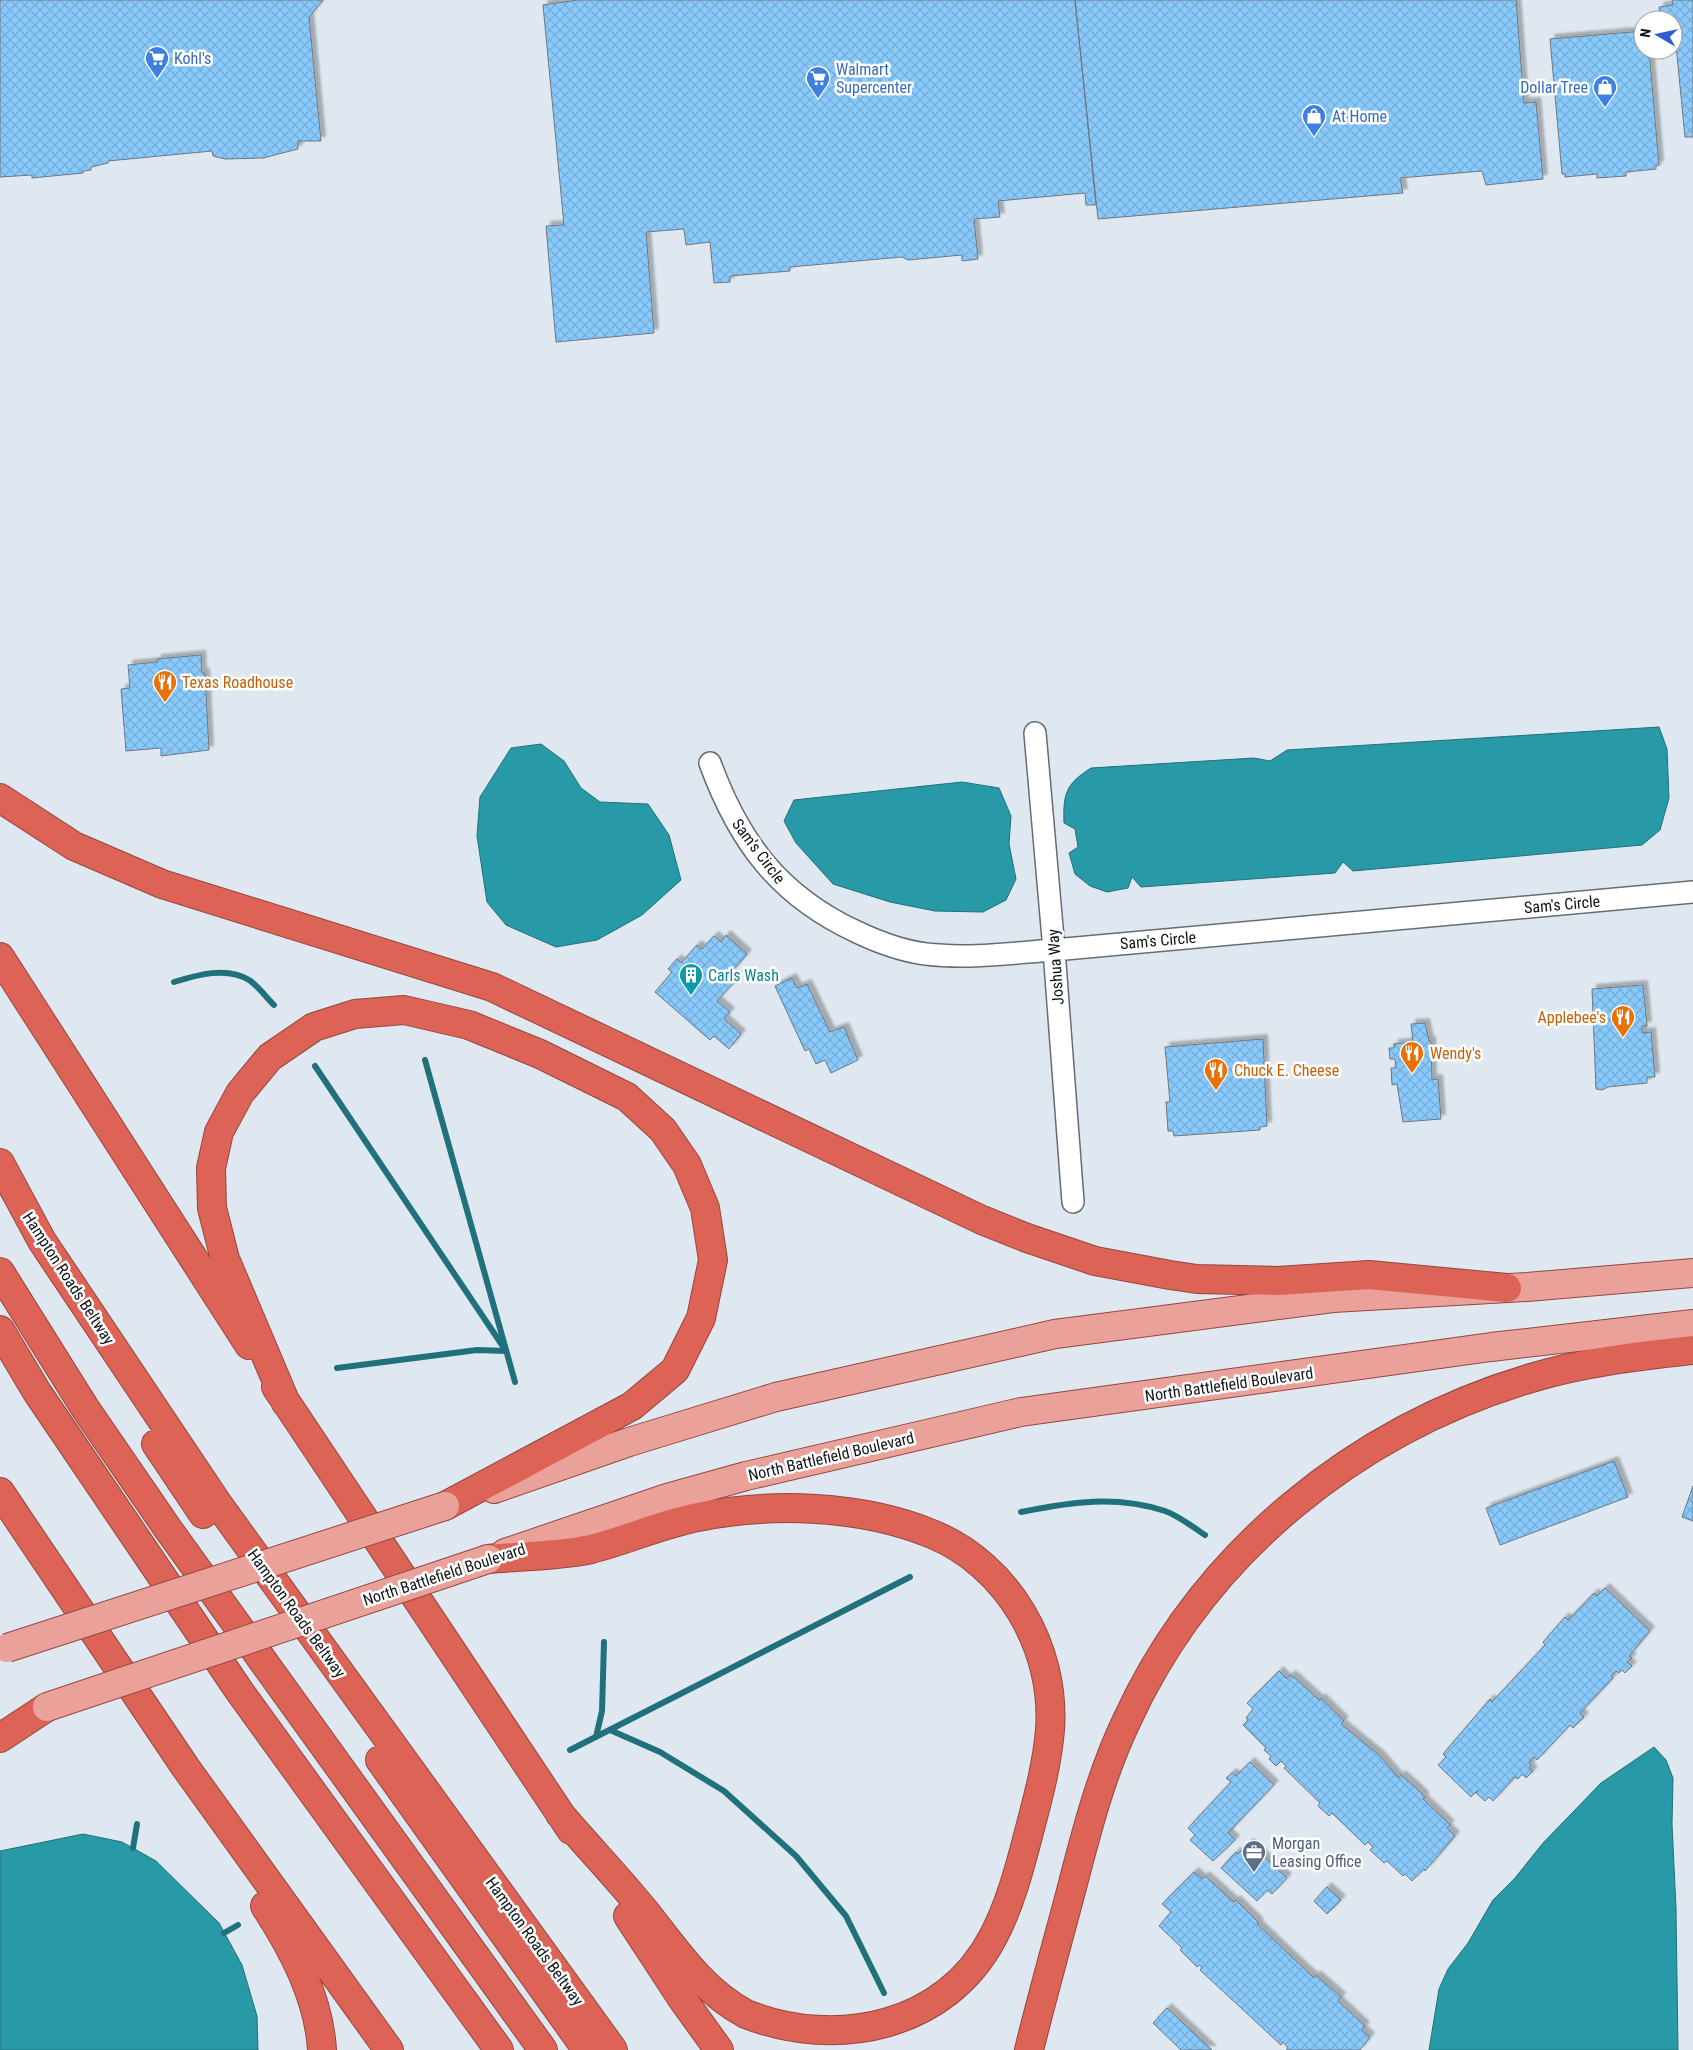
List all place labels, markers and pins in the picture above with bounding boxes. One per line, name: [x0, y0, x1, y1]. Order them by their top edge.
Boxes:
supermarket icon: Kohl's: [144, 45, 170, 79]
place label: Kohl's: [174, 49, 211, 68]
place label: Walmart Supercenter: [836, 60, 912, 97]
supermarket icon: Walmart Supercenter: [805, 65, 831, 99]
shop icon: Dollar Tree: [1592, 74, 1618, 108]
place label: Dollar Tree: [1520, 78, 1588, 97]
shop icon: At Home: [1301, 103, 1327, 137]
place label: At Home: [1332, 107, 1387, 126]
restaurant icon: Texas Roadhouse: [152, 669, 178, 703]
place label: Texas Roadhouse: [182, 673, 293, 692]
building icon: Carls Wash: [678, 962, 704, 996]
place label: Carls Wash: [708, 966, 779, 985]
restaurant icon: Applebee's: [1610, 1004, 1636, 1038]
place label: Applebee's: [1538, 1008, 1606, 1027]
restaurant icon: Wendy's: [1399, 1040, 1425, 1074]
place label: Wendy's: [1430, 1044, 1481, 1063]
restaurant icon: Chuck E. Cheese: [1203, 1057, 1229, 1091]
place label: Chuck E. Cheese: [1234, 1061, 1339, 1080]
place label: Morgan Leasing Office: [1272, 1834, 1361, 1871]
office icon: Morgan Leasing Office: [1241, 1839, 1267, 1873]

